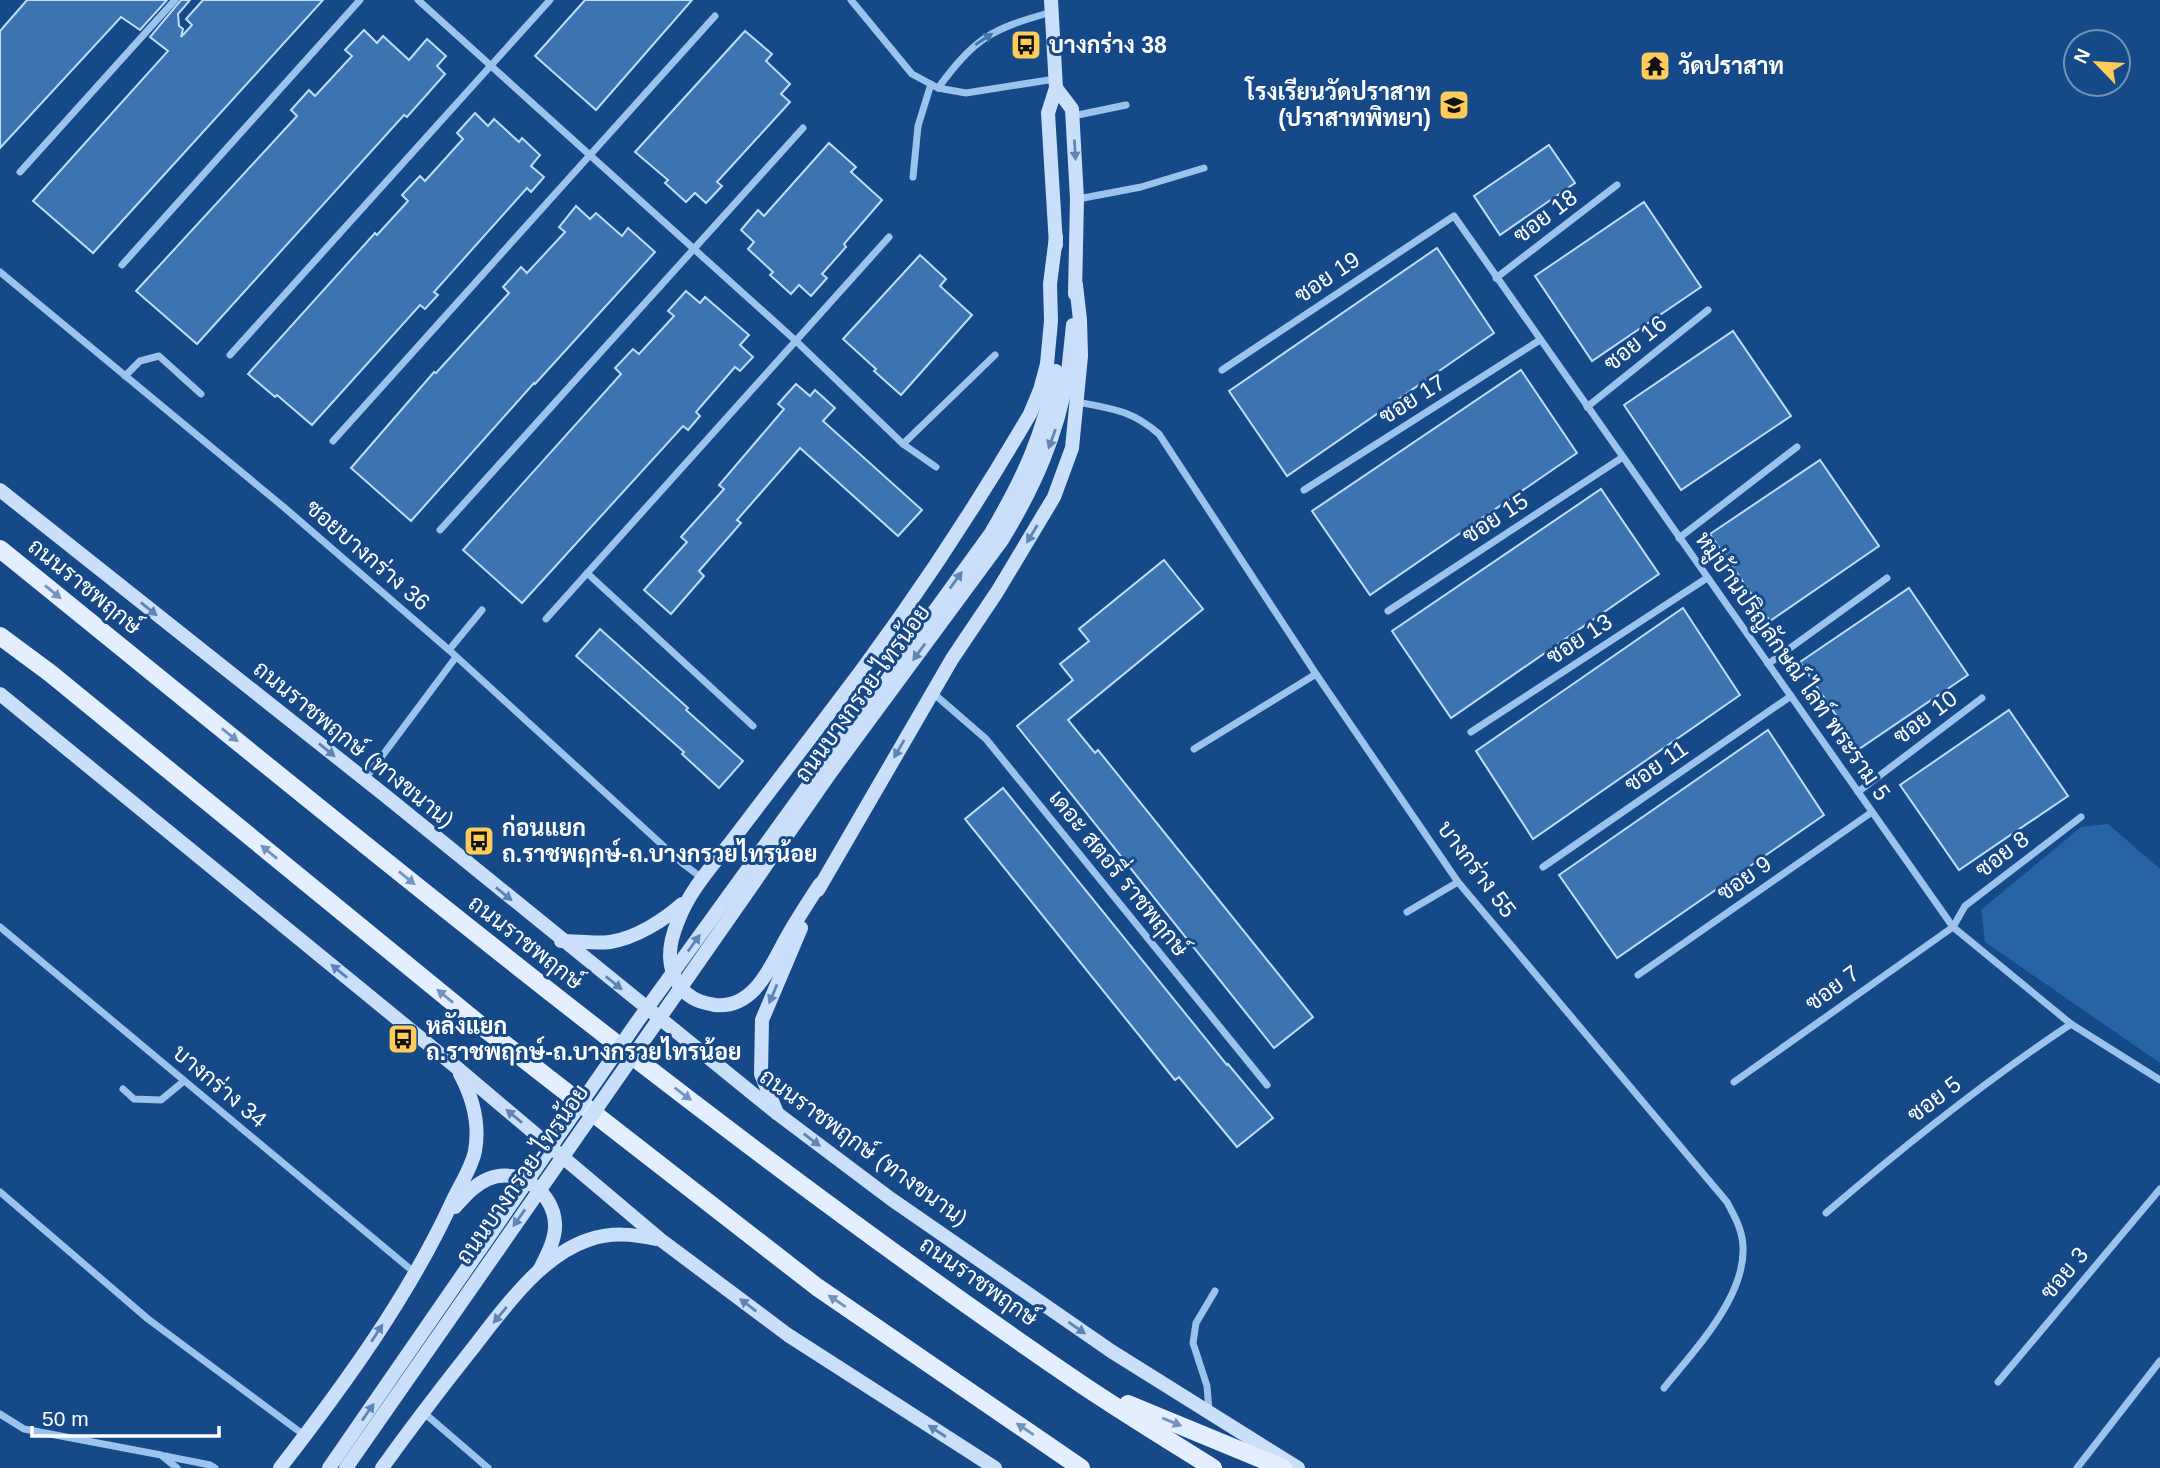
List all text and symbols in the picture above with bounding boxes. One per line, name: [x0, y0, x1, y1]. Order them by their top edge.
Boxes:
bus stop icon: บางกร่าง 38: [1009, 28, 1043, 62]
north arrow: [2062, 28, 2132, 98]
place label: บางกร่าง 38: [1049, 31, 1167, 58]
one-way arrow: [974, 32, 994, 45]
text: N: [2070, 45, 2094, 67]
temple icon: วัดปราสาท: [1638, 49, 1672, 83]
place label: วัดปราสาท: [1678, 51, 1784, 79]
place label: โรงเรียนวัดปราสาท (ปราสาทพิทยา): [1244, 76, 1431, 131]
school or university icon: โรงเรียนวัดปราสาท (ปราสาทพิทยา): [1437, 88, 1471, 122]
one-way arrow: [1069, 140, 1080, 162]
street label: ซอย 18: [1508, 184, 1582, 248]
street label: ซอย 19: [1290, 246, 1364, 308]
street label: ซอย 16: [1599, 310, 1671, 376]
street label: ซอย 17: [1374, 369, 1450, 429]
one-way arrow: [1046, 428, 1057, 449]
street label: ซอย 15: [1457, 487, 1533, 549]
street label: ซอยบางกร่าง 36: [301, 494, 436, 616]
one-way arrow: [1026, 525, 1038, 544]
street label: หมู่บ้านปริญลักษณ์ ไลท์ พระราม 5: [1687, 525, 1898, 808]
street label: ถนนราชพฤกษ์: [23, 530, 149, 640]
one-way arrow: [949, 571, 963, 589]
one-way arrow: [45, 584, 62, 599]
street label: ถนนบางกรวย-ไทรน้อย: [787, 598, 935, 787]
one-way arrow: [140, 601, 158, 616]
street label: ซอย 13: [1541, 608, 1617, 670]
one-way arrow: [913, 643, 927, 661]
street label: ถนนราชพฤกษ์ (ทางขนาน): [248, 653, 461, 834]
street label: ซอย 10: [1888, 685, 1962, 749]
one-way arrow: [220, 728, 238, 743]
street label: ซอย 11: [1619, 735, 1693, 797]
one-way arrow: [893, 739, 906, 758]
one-way arrow: [318, 743, 336, 758]
street label: เดอะ สตอรี่ ราชพฤกษ์: [1043, 780, 1200, 962]
place label: ก่อนแยก ถ.ราชพฤกษ์-ถ.บางกรวยไทรน้อย: [502, 814, 818, 868]
street label: บางกร่าง 55: [1432, 815, 1523, 923]
bus stop icon: ก่อนแยก ถ.ราชพฤกษ์-ถ.บางกรวยไทรน้อย: [462, 824, 496, 858]
street label: ซอย 8: [1970, 826, 2034, 882]
one-way arrow: [260, 845, 277, 860]
street label: ซอย 9: [1712, 850, 1776, 906]
one-way arrow: [397, 871, 415, 886]
one-way arrow: [494, 886, 512, 901]
street label: ถนนราชพฤกษ์: [463, 887, 590, 996]
one-way arrow: [686, 934, 700, 952]
street label: ซอย 7: [1800, 960, 1864, 1016]
one-way arrow: [330, 964, 347, 979]
one-way arrow: [605, 976, 623, 991]
one-way arrow: [767, 984, 779, 1004]
one-way arrow: [436, 989, 453, 1004]
place label: หลังแยก ถ.ราชพฤกษ์-ถ.บางกรวยไทรน้อย: [426, 1011, 742, 1066]
bus stop icon: หลังแยก ถ.ราชพฤกษ์-ถ.บางกรวยไทรน้อย: [386, 1022, 420, 1056]
street label: บางกร่าง 34: [168, 1039, 273, 1133]
street label: ถนนราชพฤกษ์ (ทางขนาน): [755, 1061, 975, 1232]
street label: ซอย 5: [1902, 1071, 1966, 1127]
street label: ถนนบางกรวย-ไทรน้อย: [448, 1078, 594, 1269]
one-way arrow: [673, 1086, 691, 1101]
one-way arrow: [505, 1109, 522, 1124]
one-way arrow: [803, 1132, 821, 1146]
one-way arrow: [512, 1209, 526, 1227]
street label: ถนนราชพฤกษ์: [915, 1228, 1045, 1332]
street label: ซอย 3: [2035, 1242, 2093, 1304]
one-way arrow: [828, 1294, 846, 1308]
one-way arrow: [739, 1299, 757, 1313]
one-way arrow: [492, 1306, 508, 1324]
one-way arrow: [1068, 1321, 1087, 1334]
one-way arrow: [370, 1323, 383, 1343]
scale bar: [32, 1394, 219, 1438]
one-way arrow: [361, 1403, 375, 1421]
text: 50 m: [42, 1407, 89, 1430]
one-way arrow: [1161, 1417, 1182, 1428]
one-way arrow: [1016, 1422, 1034, 1436]
one-way arrow: [928, 1425, 947, 1438]

